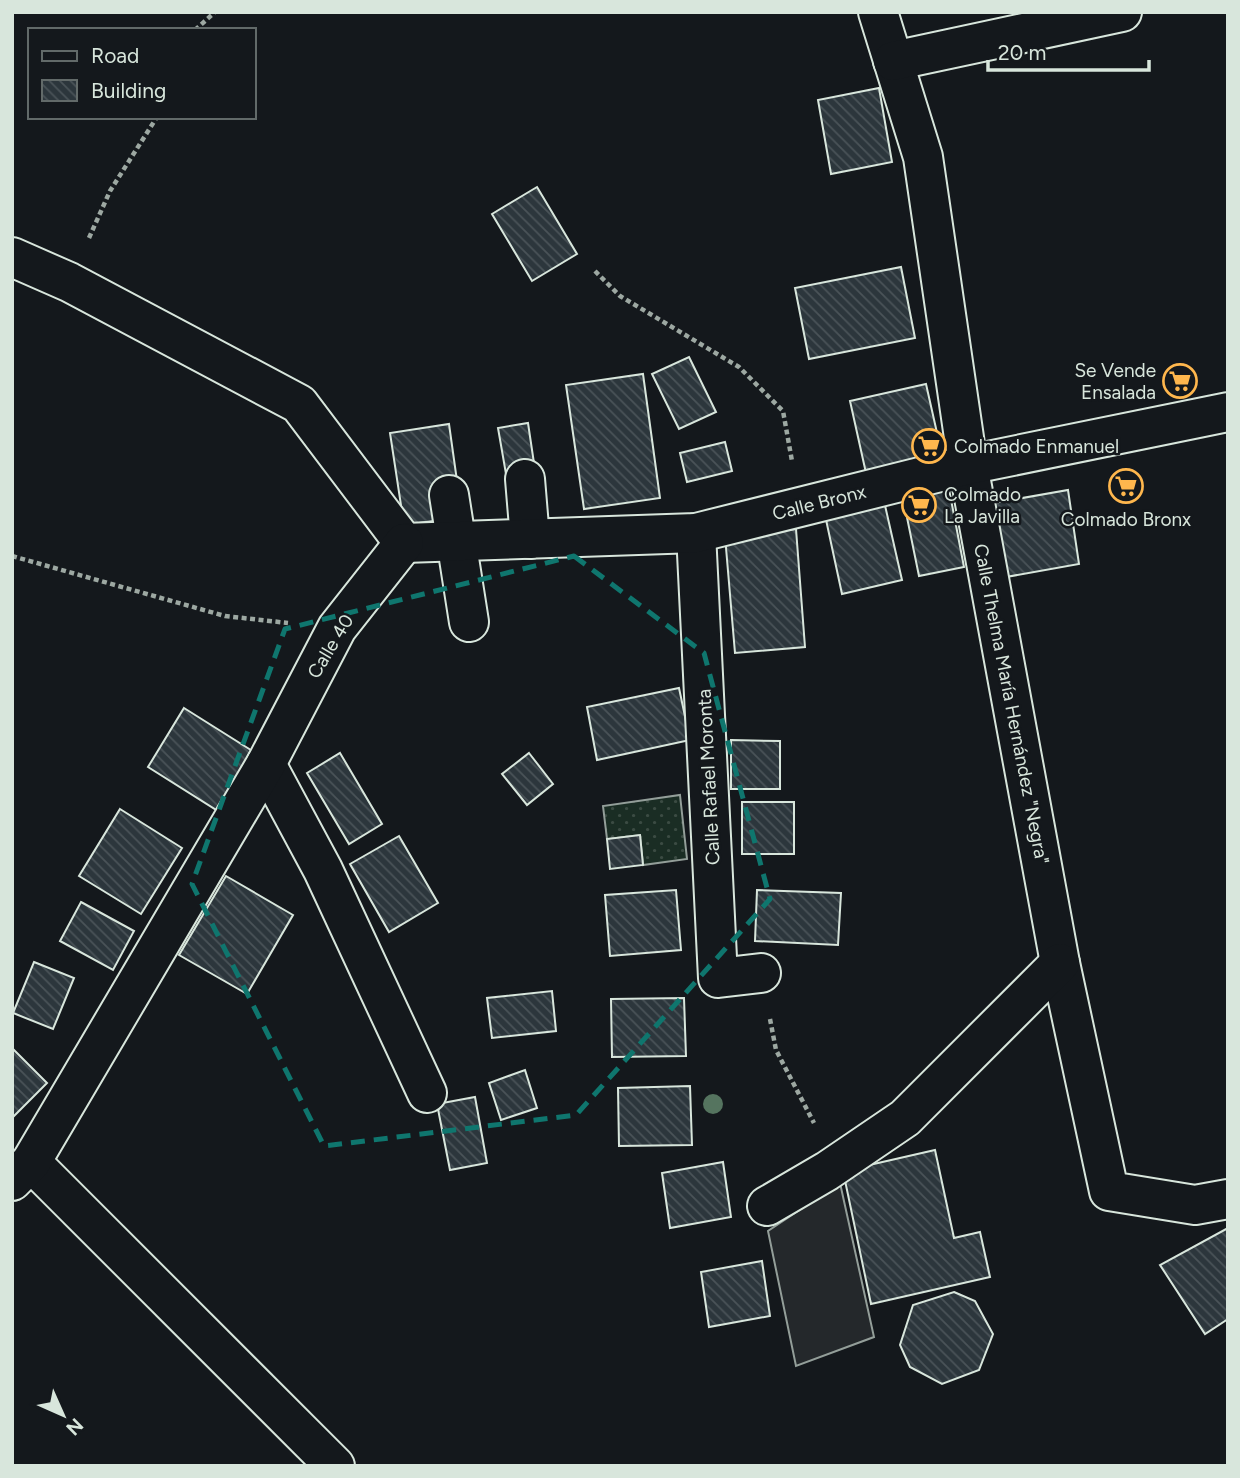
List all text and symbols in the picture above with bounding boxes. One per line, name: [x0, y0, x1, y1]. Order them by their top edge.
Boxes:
legend: [28, 28, 256, 119]
scale bar: [988, 28, 1149, 72]
text: 20 m: [998, 40, 1046, 65]
text: Road: [91, 43, 139, 68]
text: Building: [91, 78, 166, 103]
place label: Se Vende Ensalada: [1074, 359, 1156, 404]
supermarket icon: Se Vende Ensalada: [1161, 362, 1199, 400]
supermarket icon: Colmado Enmanuel: [910, 427, 948, 465]
place label: Colmado Enmanuel: [954, 435, 1119, 458]
supermarket icon: Colmado Bronx: [1107, 467, 1145, 505]
street label: Calle Bronx: [770, 480, 868, 525]
place label: Colmado La Javilla: [944, 483, 1021, 528]
supermarket icon: Colmado La Javilla: [900, 486, 938, 524]
place label: Colmado Bronx: [1061, 508, 1191, 531]
street label: Calle Thelma María Hernández "Negra": [969, 542, 1054, 866]
street label: Calle 40: [302, 610, 359, 683]
street label: Calle Rafael Moronta: [692, 688, 725, 866]
north arrow: [28, 1380, 98, 1450]
text: N: [61, 1413, 88, 1440]

